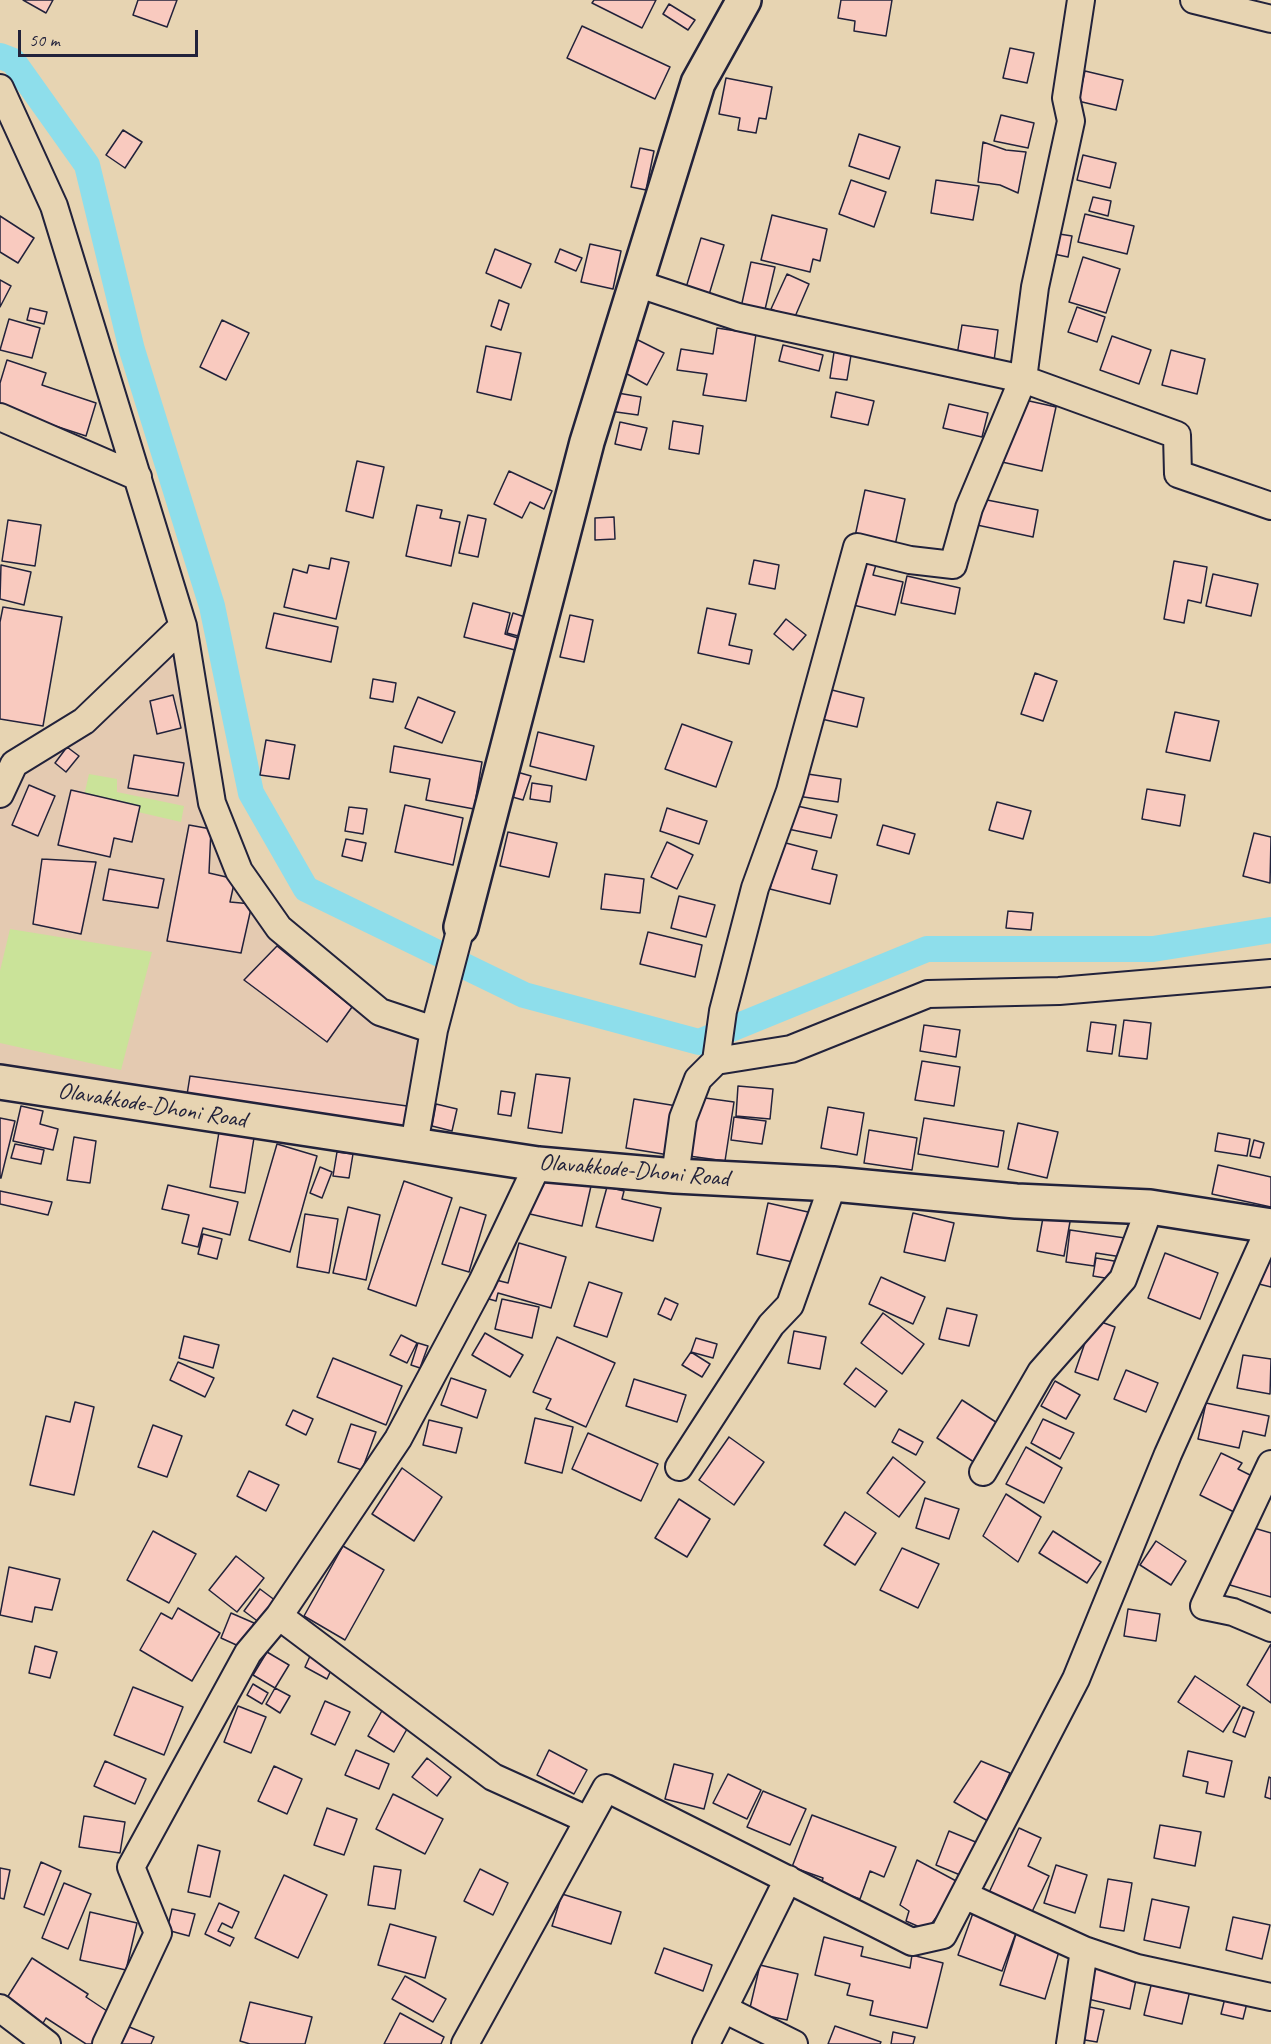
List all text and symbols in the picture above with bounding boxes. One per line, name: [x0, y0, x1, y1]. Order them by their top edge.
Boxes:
scale bar: [21, 18, 201, 56]
text: 50 m: [29, 29, 60, 51]
street label: Olavakkode-Dhoni Road: [56, 1077, 248, 1135]
street label: Olavakkode-Dhoni Road: [538, 1148, 730, 1194]

